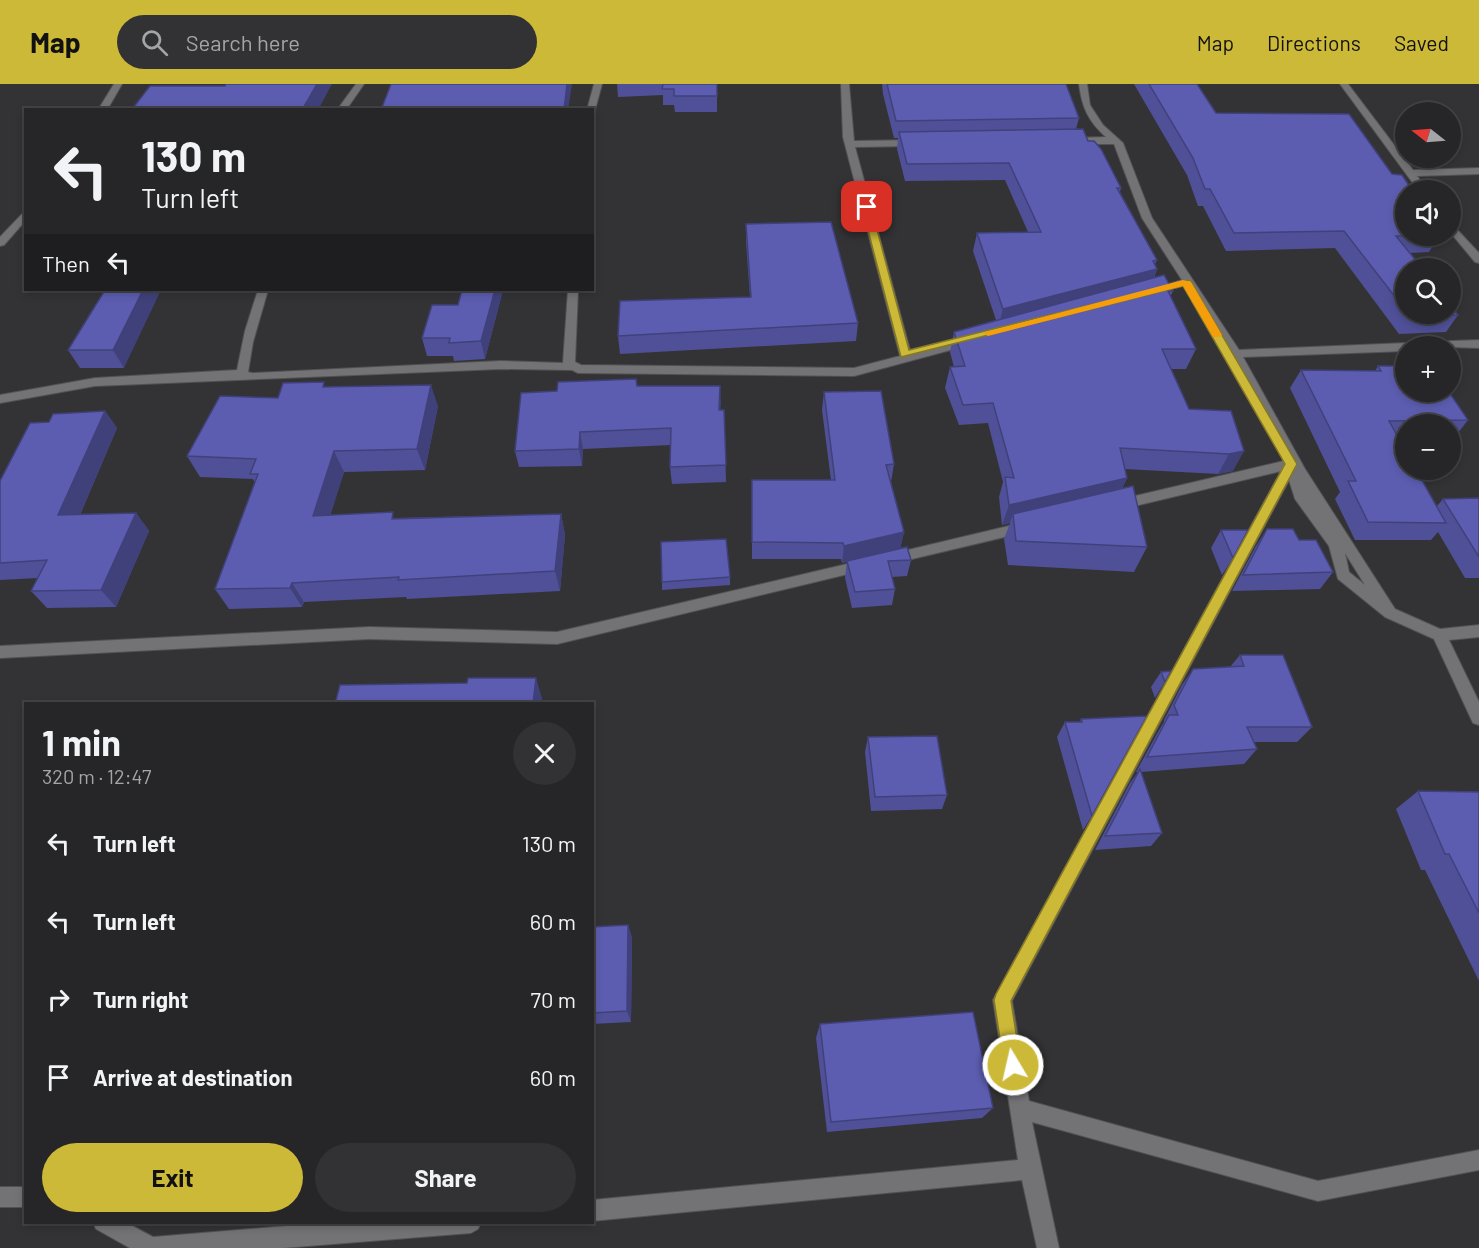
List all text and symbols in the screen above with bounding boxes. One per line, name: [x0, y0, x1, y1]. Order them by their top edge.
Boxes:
search box: [117, 15, 537, 69]
text: Map: [30, 25, 81, 59]
icon: search: [138, 26, 171, 59]
text: Search here: [186, 29, 300, 55]
text: Map: [1197, 30, 1234, 55]
text: Directions: [1267, 30, 1361, 55]
text: Saved: [1394, 30, 1449, 55]
north arrow: [1395, 102, 1461, 168]
map controls: [1395, 102, 1461, 480]
text: 130 m: [141, 130, 246, 180]
icon: left: [42, 132, 120, 210]
button: sound: [1395, 180, 1461, 246]
text: Turn left: [141, 181, 239, 213]
pin: [841, 181, 892, 232]
icon: arrive: [850, 190, 883, 223]
icon: left: [102, 246, 135, 279]
text: Then: [42, 250, 90, 276]
button: search: [1395, 258, 1461, 324]
button: +: [1395, 336, 1461, 402]
button: −: [1395, 414, 1461, 480]
text: 1 min: [42, 720, 121, 763]
button: close: [513, 722, 576, 785]
text: 320 m · 12:47: [42, 764, 151, 788]
icon: left: [42, 827, 75, 860]
text: Turn left: [93, 830, 176, 856]
text: 130 m: [522, 830, 576, 856]
icon: left: [42, 905, 75, 938]
text: Turn left: [93, 908, 176, 934]
text: 60 m: [530, 908, 576, 934]
icon: right: [42, 983, 75, 1016]
text: Turn right: [93, 986, 188, 1012]
text: 70 m: [531, 986, 576, 1012]
position arrow: [981, 1033, 1045, 1097]
icon: arrive: [42, 1061, 75, 1094]
text: Arrive at destination: [93, 1064, 292, 1090]
text: 60 m: [530, 1064, 576, 1090]
button: Exit: [42, 1143, 303, 1212]
button: Share: [315, 1143, 576, 1212]

